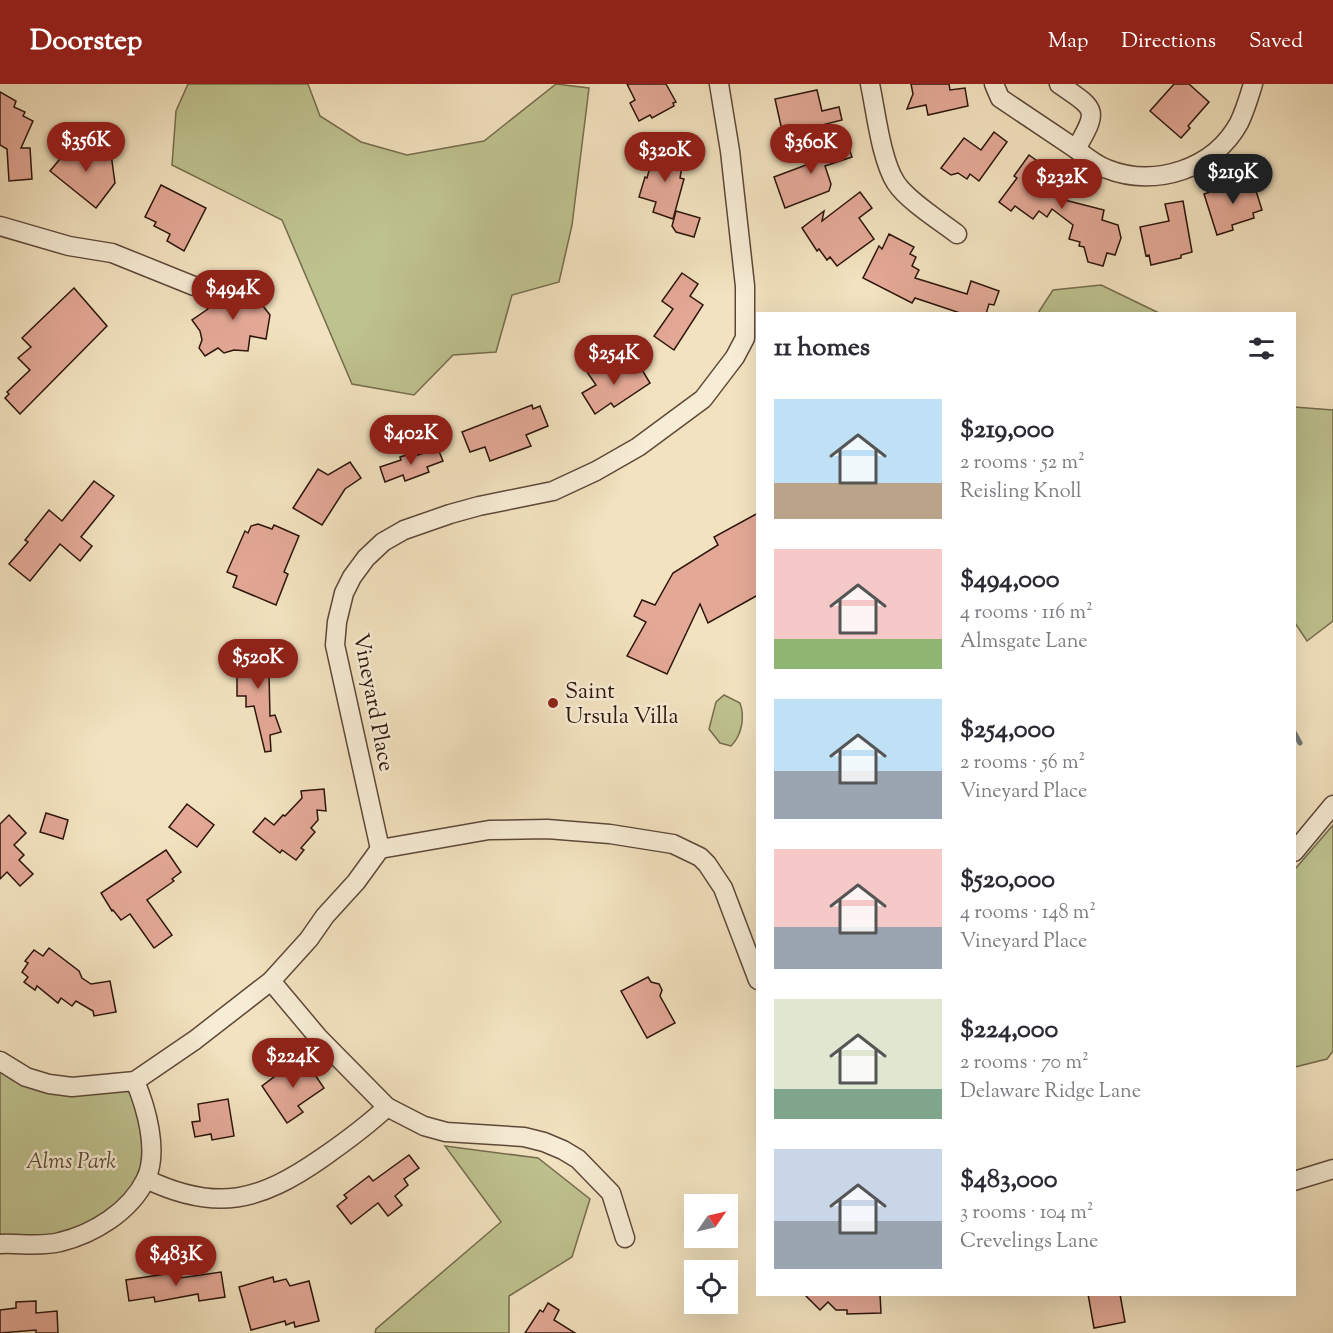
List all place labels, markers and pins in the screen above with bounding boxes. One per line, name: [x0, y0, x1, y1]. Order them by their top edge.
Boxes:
pin: $356K: [44, 122, 128, 173]
pin: $360K: [769, 124, 853, 175]
pin: $320K: [623, 132, 707, 183]
pin: $219K: [1191, 154, 1275, 205]
pin: $232K: [1020, 159, 1104, 210]
pin: $494K: [191, 270, 275, 321]
pin: $254K: [572, 335, 656, 386]
pin: $402K: [369, 415, 453, 466]
pin: $520K: [216, 639, 300, 690]
place label: Saint Ursula Villa: [565, 677, 679, 734]
marker: Saint Ursula Villa: [546, 696, 560, 710]
pin: $224K: [251, 1038, 335, 1089]
pin: $483K: [134, 1236, 218, 1287]

